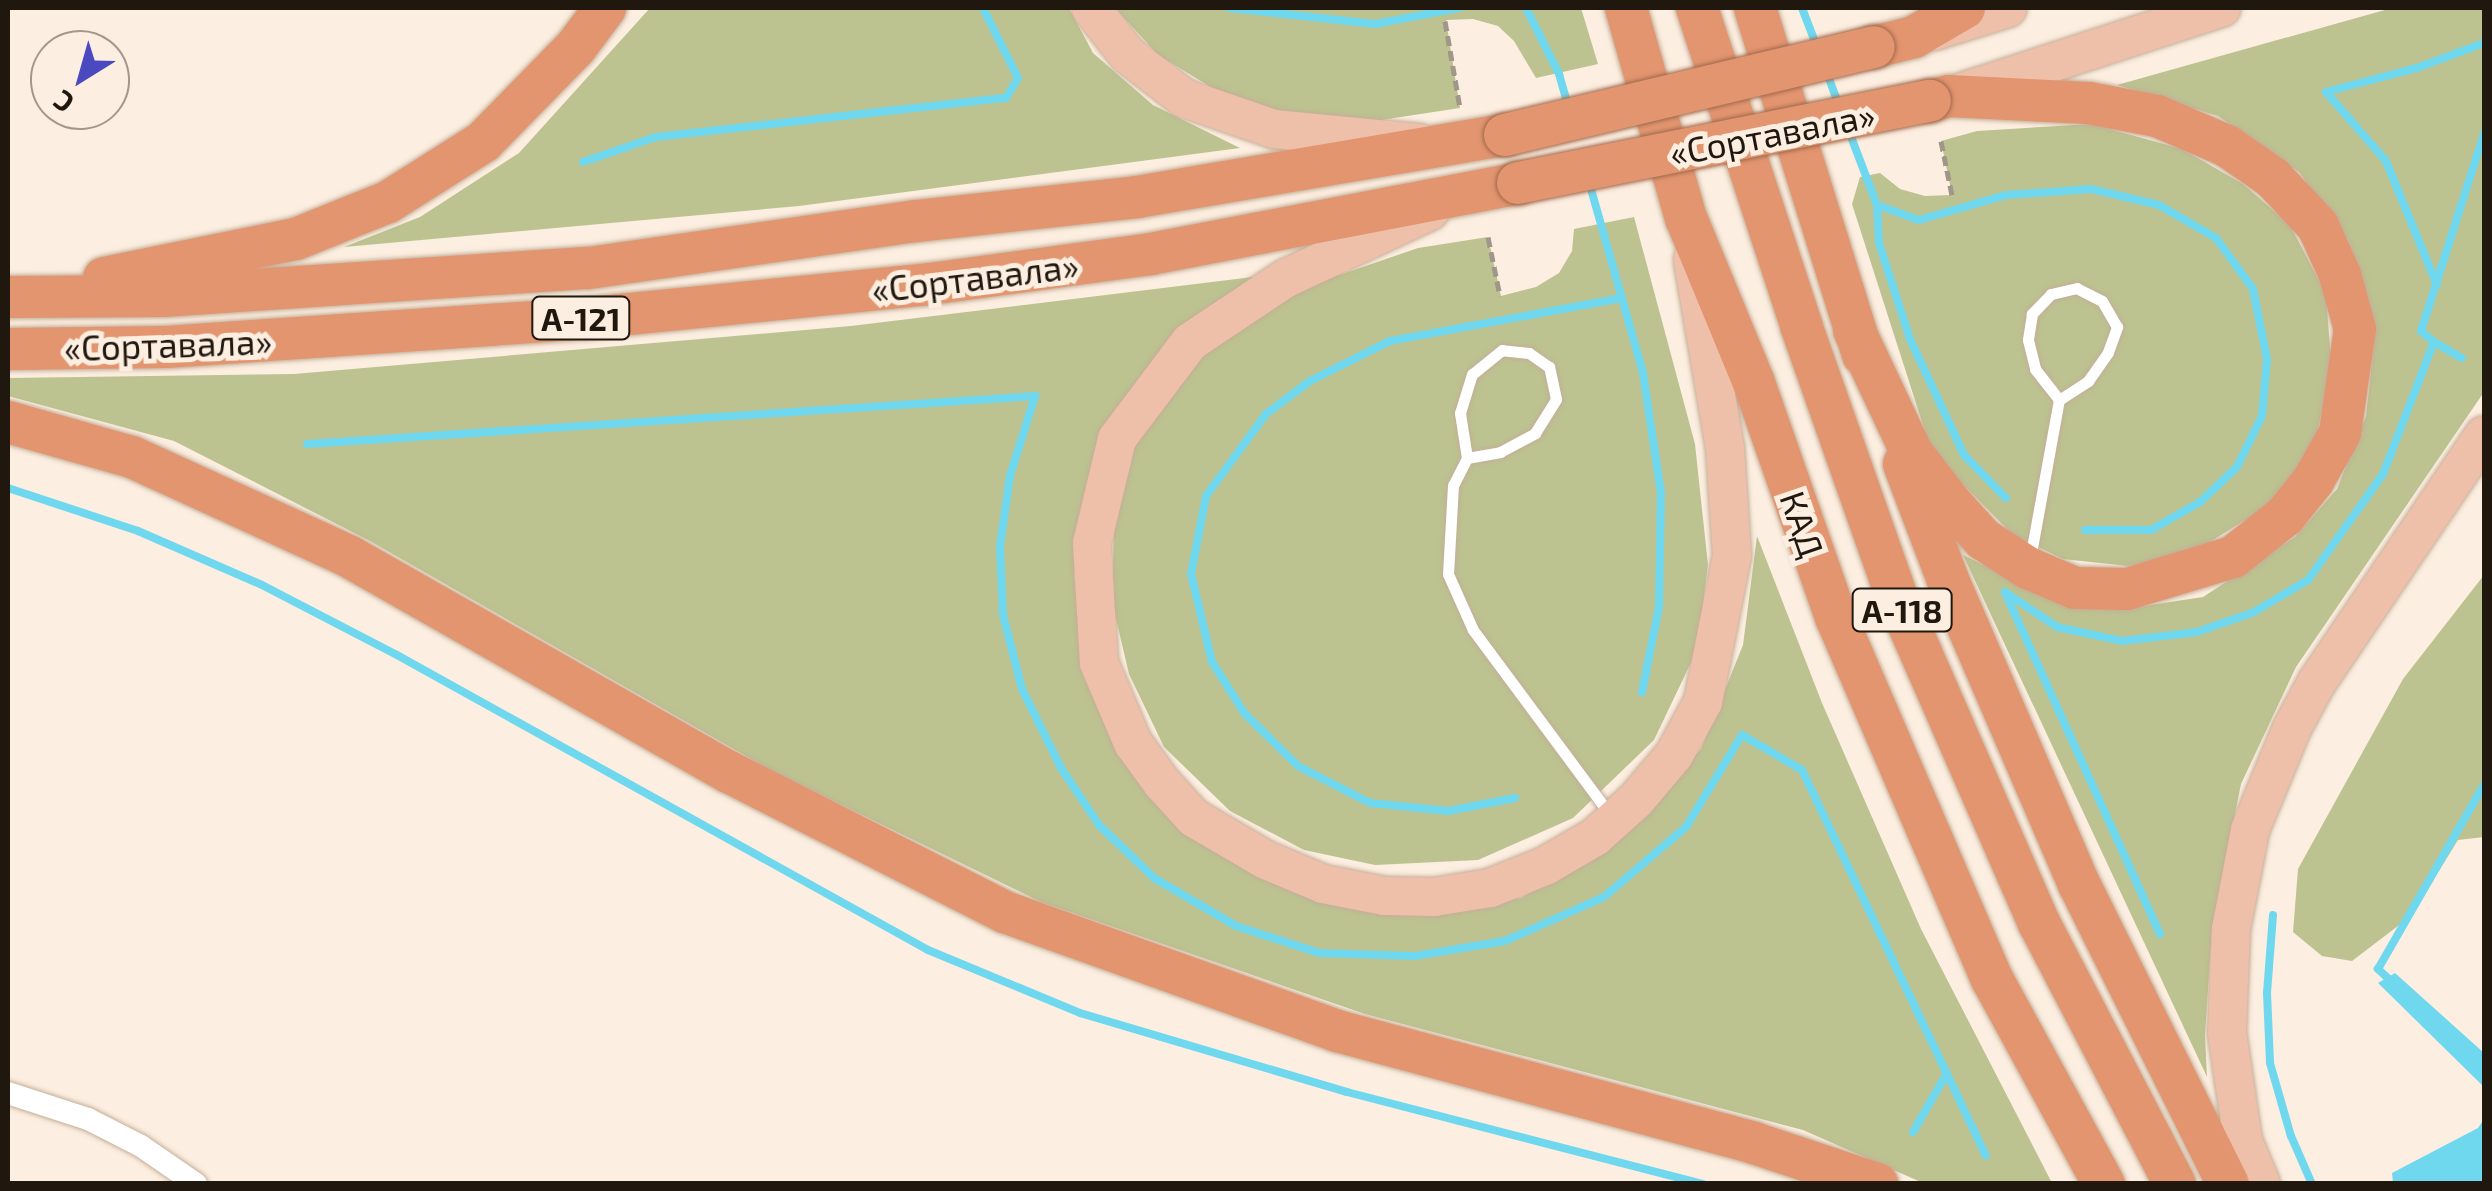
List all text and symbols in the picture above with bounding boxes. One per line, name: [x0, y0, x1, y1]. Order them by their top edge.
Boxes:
north arrow: [30, 30, 130, 130]
text: С: [46, 84, 80, 121]
street label: «Сортавала»: [1666, 93, 1878, 173]
street label: «Сортавала»: [869, 243, 1081, 311]
road number: А-121: [531, 291, 631, 345]
street label: «Сортавала»: [63, 319, 273, 369]
street label: КАД: [1772, 485, 1834, 563]
road number: А-118: [1850, 583, 1954, 637]

